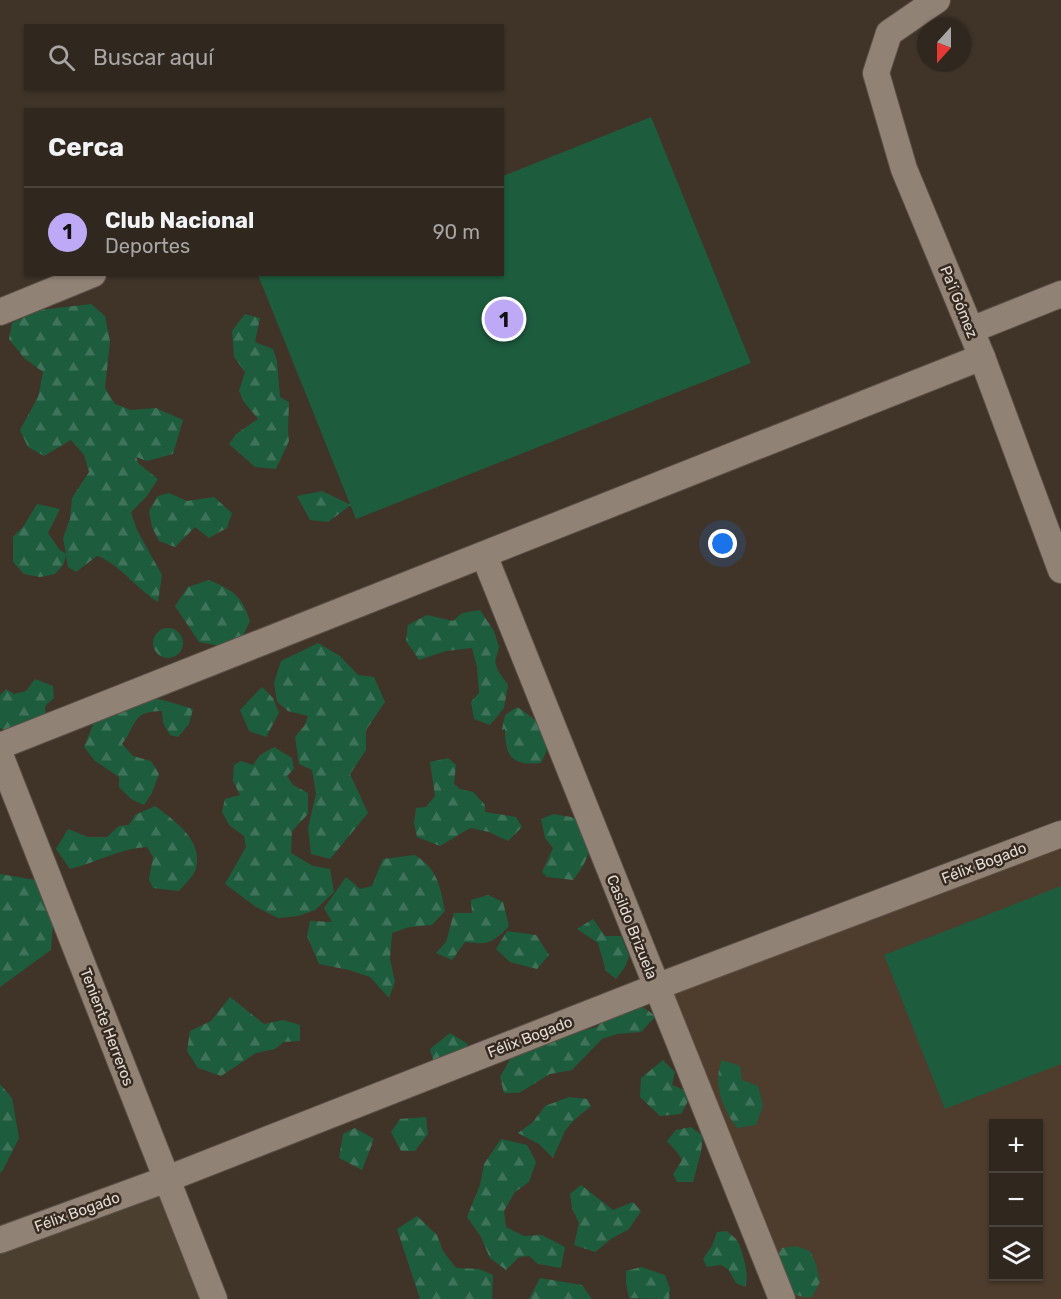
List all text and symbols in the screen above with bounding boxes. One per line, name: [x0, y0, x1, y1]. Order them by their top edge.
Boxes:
north arrow: [917, 18, 971, 72]
search box: [24, 24, 504, 90]
icon: search: [45, 41, 78, 74]
text: Buscar aquí: [93, 44, 214, 71]
text: Cerca: [48, 132, 124, 163]
text: Club Nacional: [105, 207, 254, 234]
text: 1: [63, 220, 72, 244]
text: 90 m: [433, 220, 480, 244]
text: Deportes: [105, 234, 190, 258]
street label: Pa'í Gómez: [936, 263, 982, 341]
pin: 1: [484, 296, 524, 342]
your location: [708, 529, 737, 558]
street label: Félix Bogado: [939, 839, 1029, 887]
street label: Casildo Brizuela: [603, 872, 661, 982]
street label: Teniente Herreros: [76, 966, 138, 1089]
street label: Félix Bogado: [485, 1013, 575, 1061]
map controls: [989, 1119, 1043, 1281]
button: +: [989, 1119, 1043, 1173]
button: −: [989, 1173, 1043, 1227]
street label: Félix Bogado: [32, 1188, 122, 1236]
button: layers: [989, 1227, 1043, 1281]

